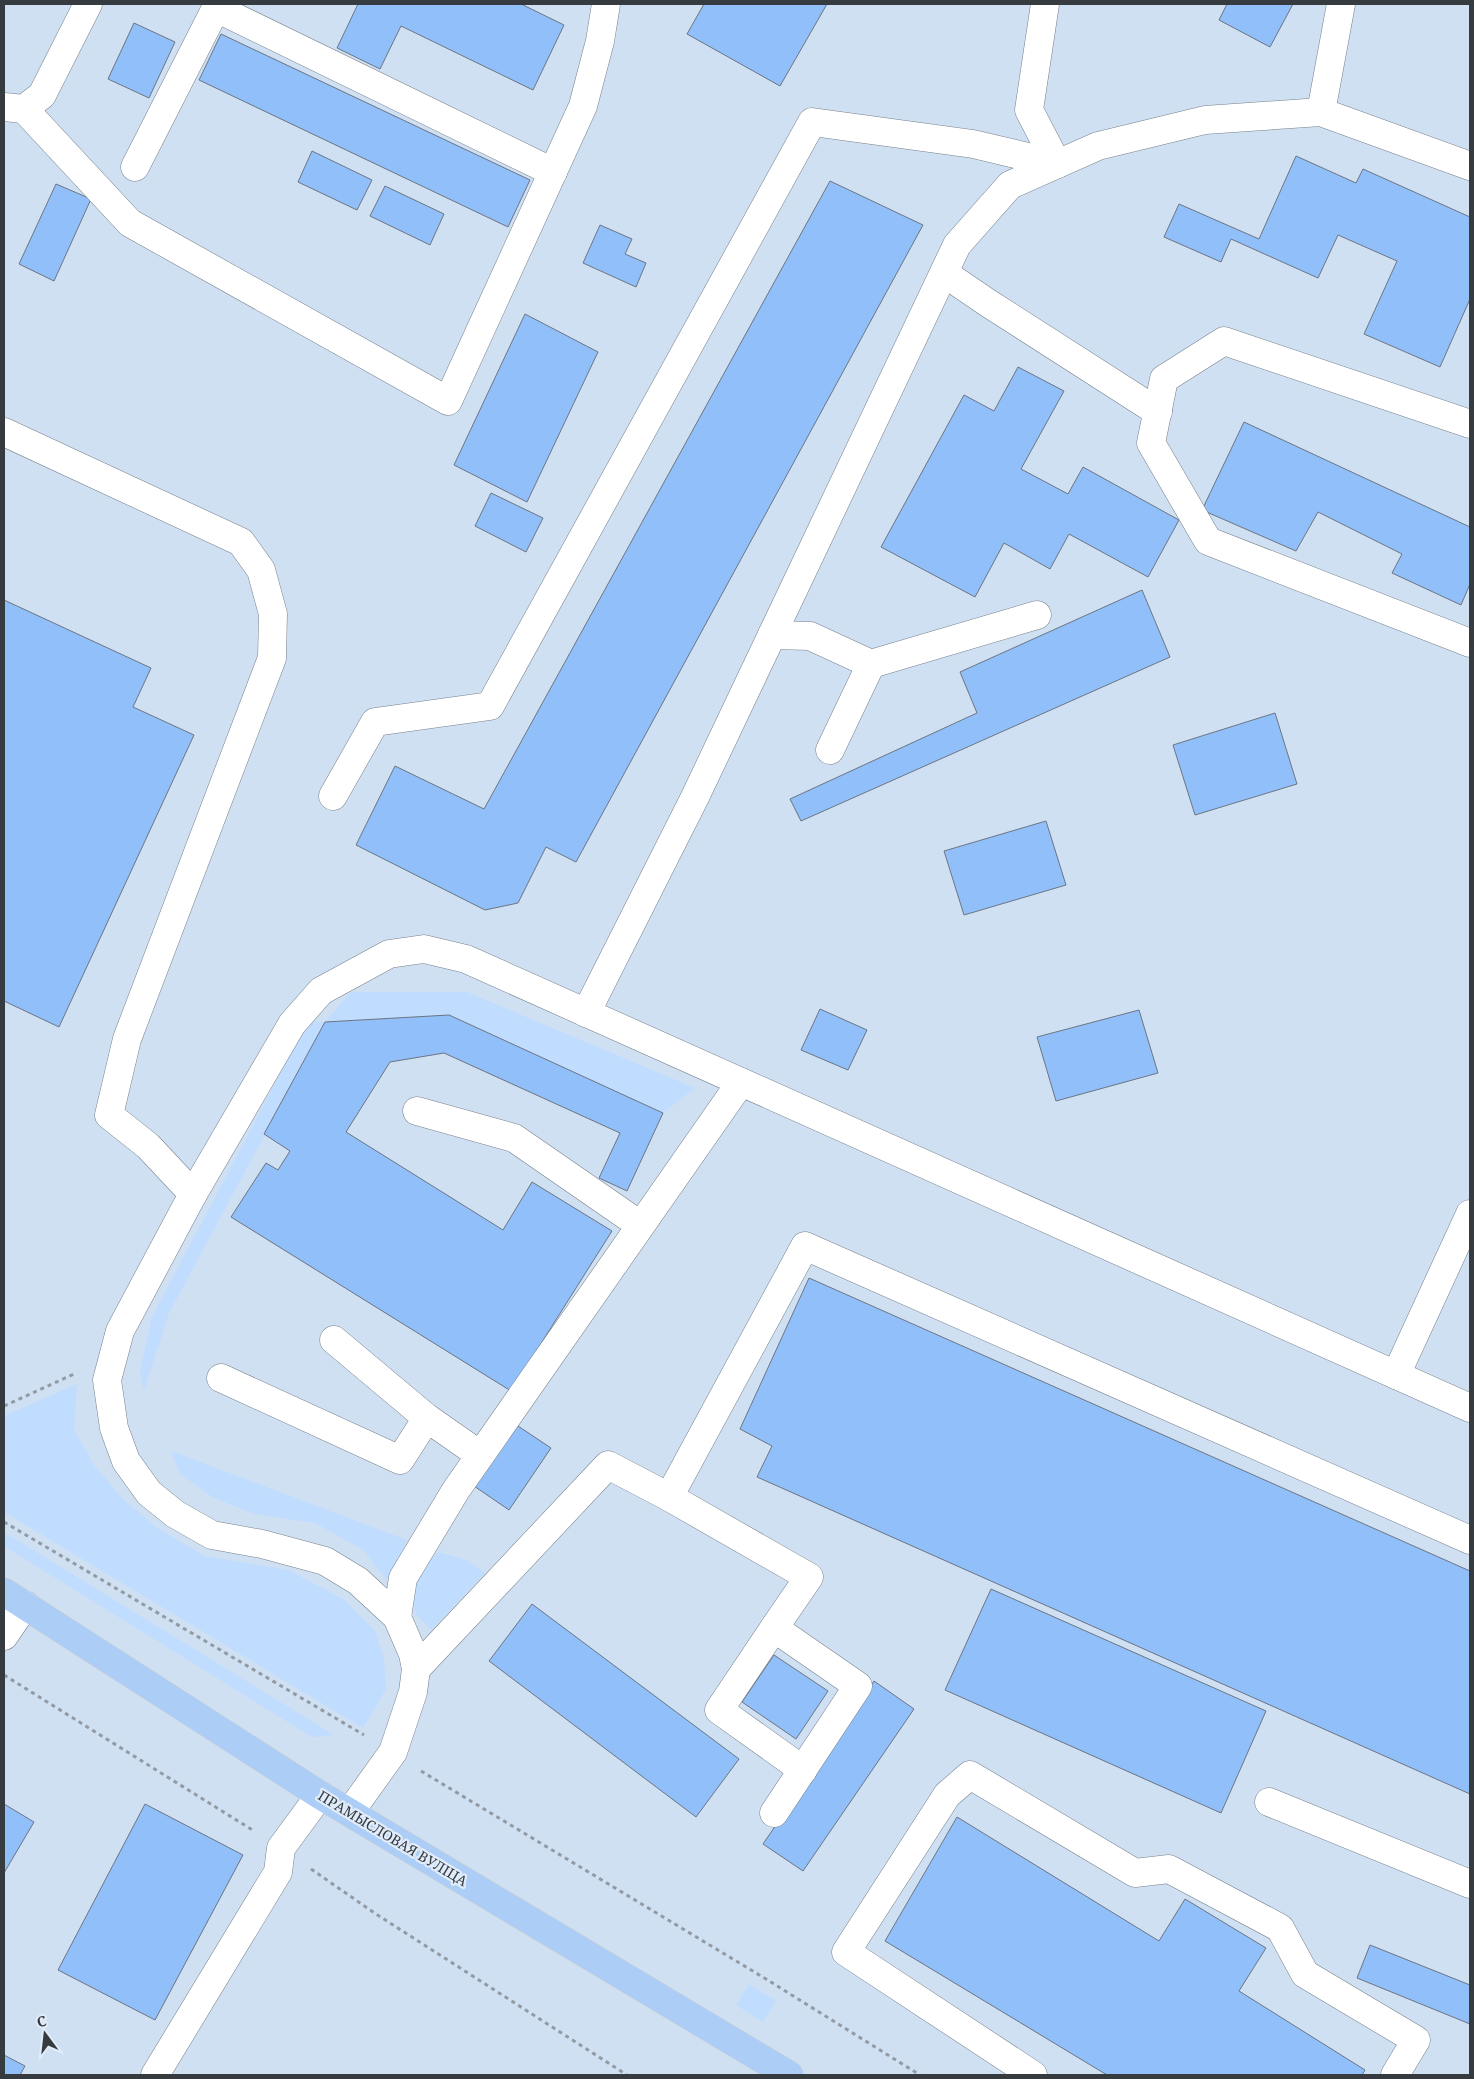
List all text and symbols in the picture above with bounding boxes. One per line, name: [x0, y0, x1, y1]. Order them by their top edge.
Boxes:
street label: ПРАМЫСЛОВАЯ ВУЛІЦА: [315, 1786, 471, 1890]
north arrow: [20, 2009, 70, 2059]
text: С: [35, 2011, 48, 2031]

